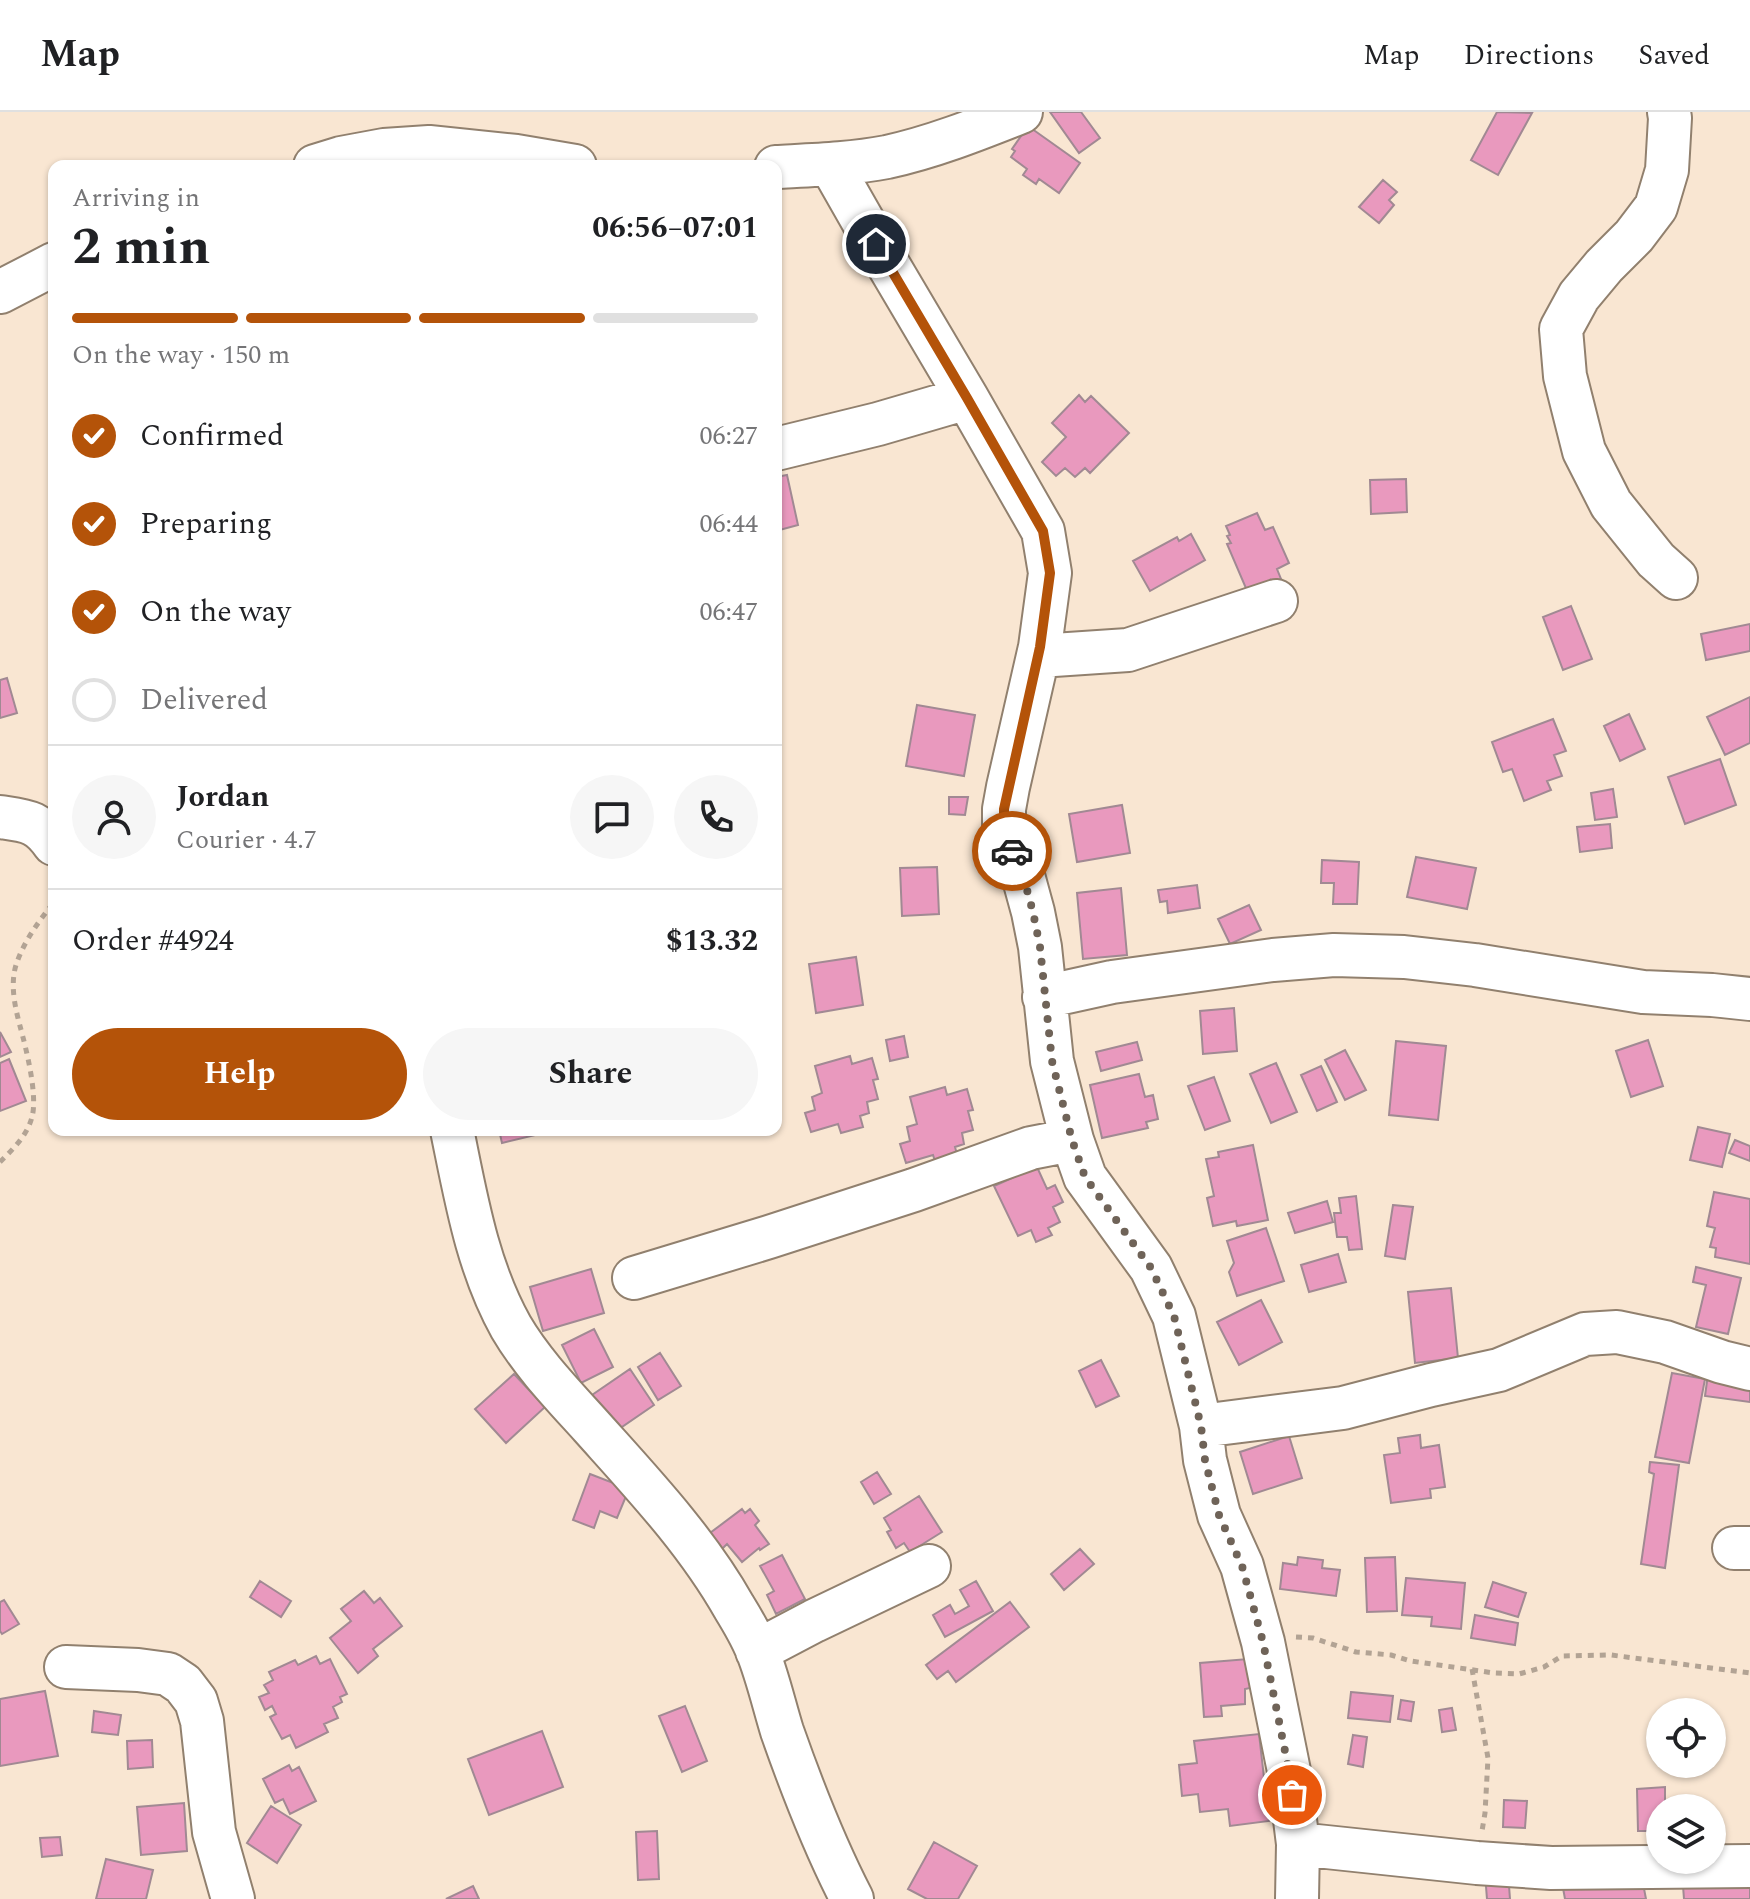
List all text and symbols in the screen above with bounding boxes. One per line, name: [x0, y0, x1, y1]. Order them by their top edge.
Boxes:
text: Map: [40, 26, 120, 84]
text: Map: [1363, 34, 1420, 77]
text: Directions: [1464, 34, 1594, 77]
text: Saved: [1638, 34, 1710, 77]
text: Arriving in: [72, 178, 200, 218]
text: 06:56–07:01: [592, 205, 758, 251]
text: 2 min: [72, 208, 210, 287]
pin: [842, 210, 910, 278]
icon: home: [854, 222, 898, 266]
text: On the way · 150 m: [72, 335, 290, 375]
text: Confirmed: [140, 413, 284, 459]
icon: check: [72, 414, 116, 458]
text: 06:27: [699, 416, 758, 456]
text: Preparing: [140, 501, 272, 547]
icon: check: [72, 502, 116, 546]
text: 06:44: [699, 504, 758, 544]
text: On the way: [140, 589, 291, 635]
icon: check: [72, 590, 116, 634]
text: 06:47: [699, 592, 758, 632]
text: Delivered: [140, 677, 268, 723]
text: Jordan: [176, 774, 269, 820]
button: person: [72, 775, 156, 859]
button: chat: [570, 775, 654, 859]
button: phone: [674, 775, 758, 859]
courier: [972, 811, 1052, 891]
text: Courier · 4.7: [176, 820, 317, 860]
icon: car: [990, 829, 1034, 873]
text: Order #4924: [72, 918, 234, 964]
text: $13.32: [666, 918, 758, 964]
button: Help: [72, 1028, 407, 1120]
button: Share: [423, 1028, 758, 1120]
map controls: [1646, 1698, 1726, 1874]
button: locate: [1646, 1698, 1726, 1778]
pin: [1258, 1761, 1326, 1829]
icon: bag: [1270, 1773, 1314, 1817]
button: layers: [1646, 1794, 1726, 1874]

